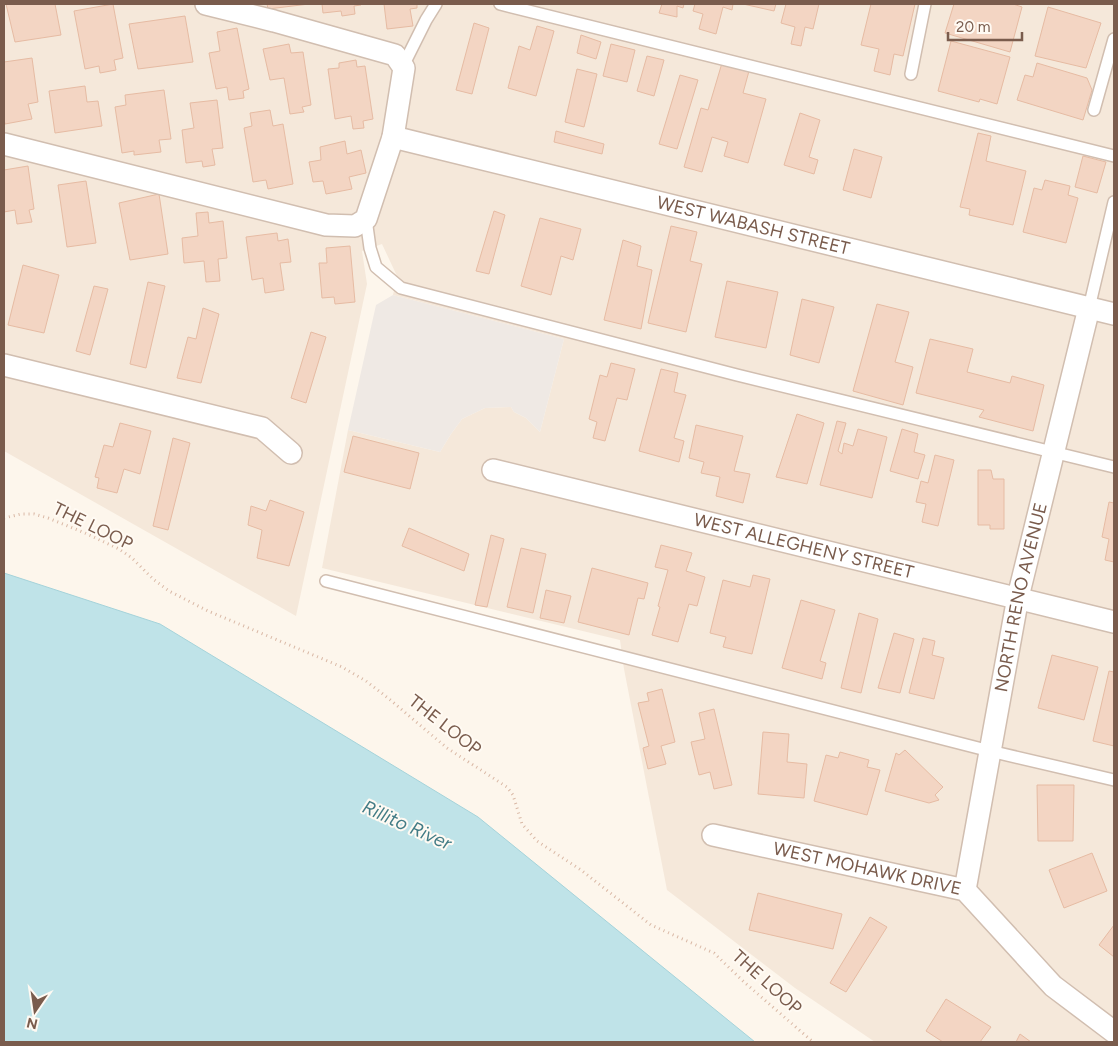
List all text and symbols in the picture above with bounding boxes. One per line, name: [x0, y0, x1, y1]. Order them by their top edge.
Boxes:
scale bar: [948, 10, 1022, 42]
text: 20 m: [956, 18, 990, 36]
street label: WEST WABASH STREET: [655, 191, 852, 260]
street label: THE LOOP: [50, 497, 136, 555]
street label: NORTH RENO AVENUE: [990, 500, 1052, 694]
street label: WEST ALLEGHENY STREET: [692, 509, 916, 584]
street label: THE LOOP: [404, 690, 486, 760]
water label: Rillito River: [359, 795, 456, 855]
street label: WEST MOHAWK DRIVE: [771, 837, 964, 900]
street label: THE LOOP: [728, 945, 806, 1019]
north arrow: [10, 986, 60, 1036]
text: N: [25, 1014, 39, 1033]

